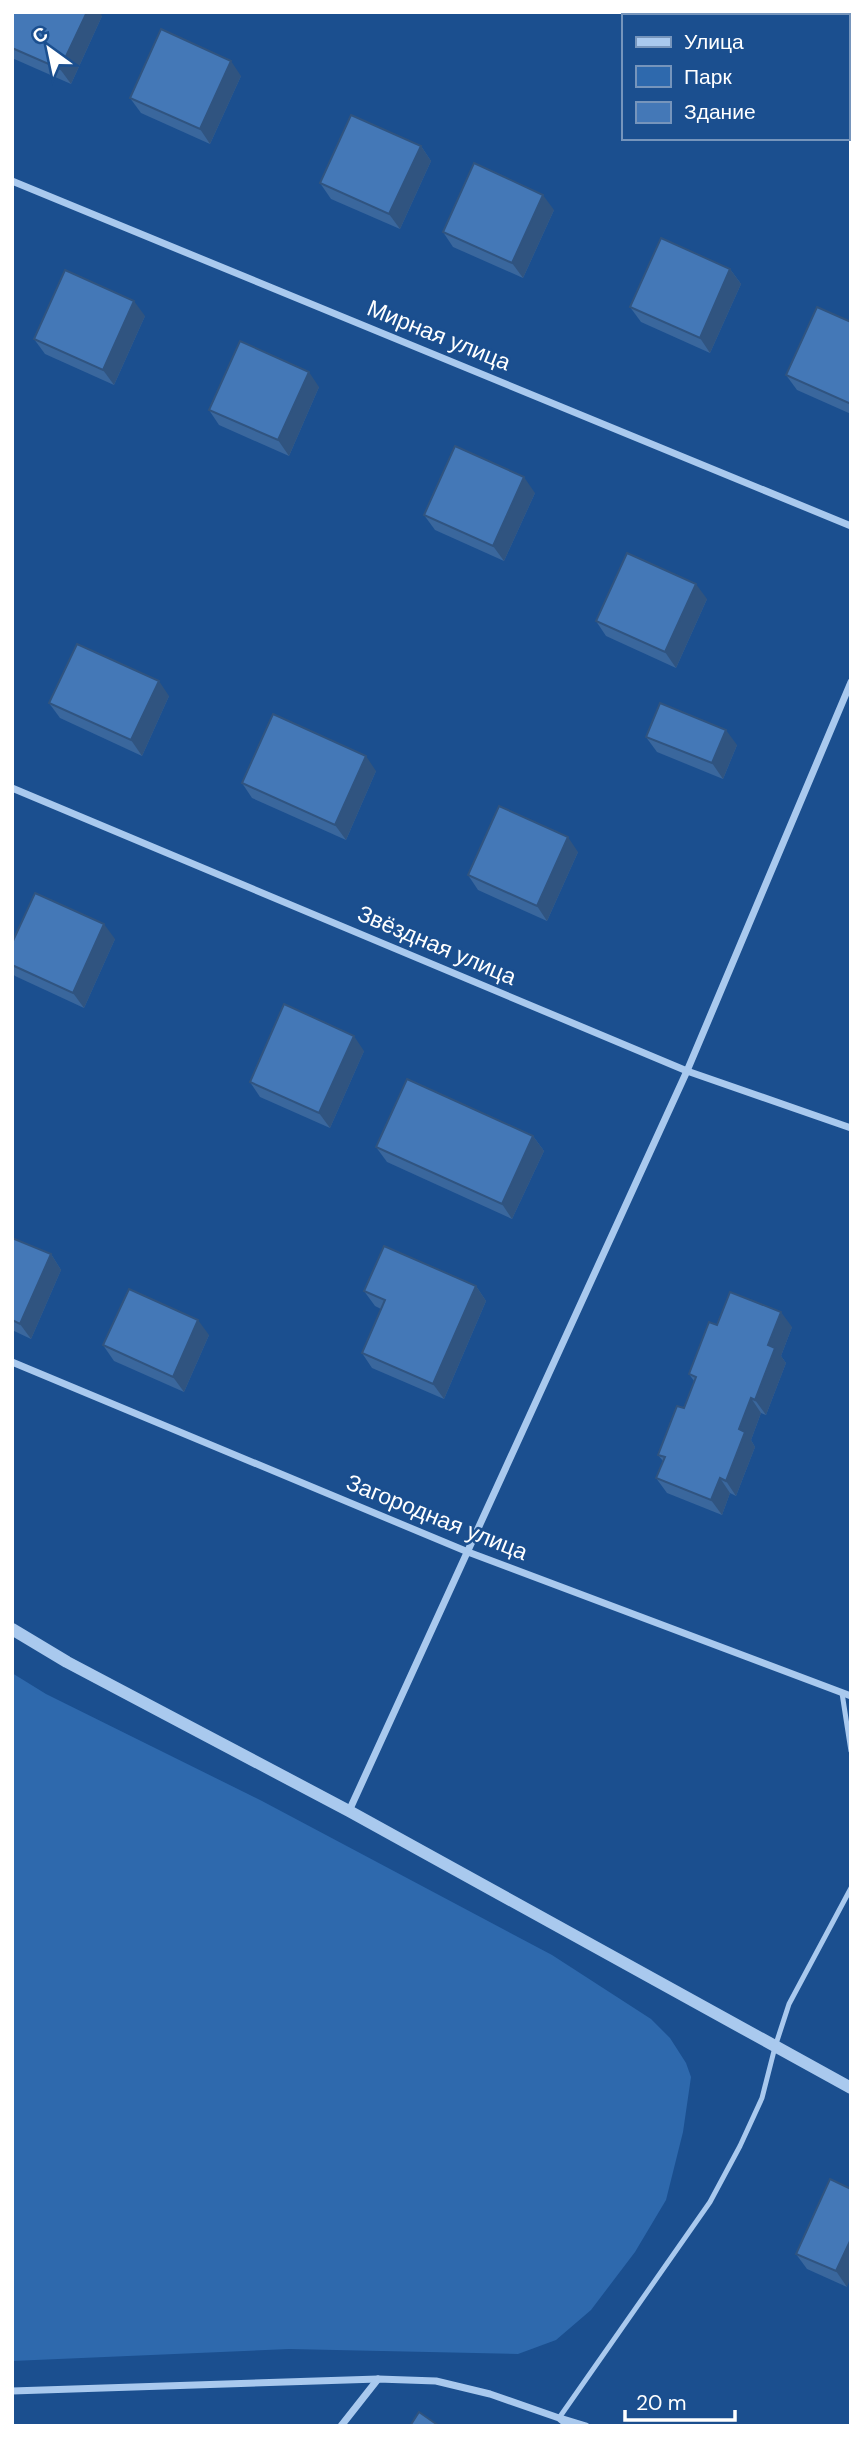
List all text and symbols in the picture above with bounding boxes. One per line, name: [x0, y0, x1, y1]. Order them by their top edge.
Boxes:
north arrow: [14, 14, 84, 84]
legend: [622, 14, 849, 140]
text: С: [27, 21, 53, 49]
text: Улица: [684, 28, 744, 56]
text: Парк: [684, 63, 732, 91]
text: Здание: [684, 98, 756, 126]
street label: Мирная улица: [363, 293, 515, 377]
street label: Звёздная улица: [353, 898, 521, 992]
street label: Загородная улица: [342, 1467, 532, 1567]
scale bar: [625, 2378, 735, 2422]
text: 20 m: [636, 2389, 687, 2417]

